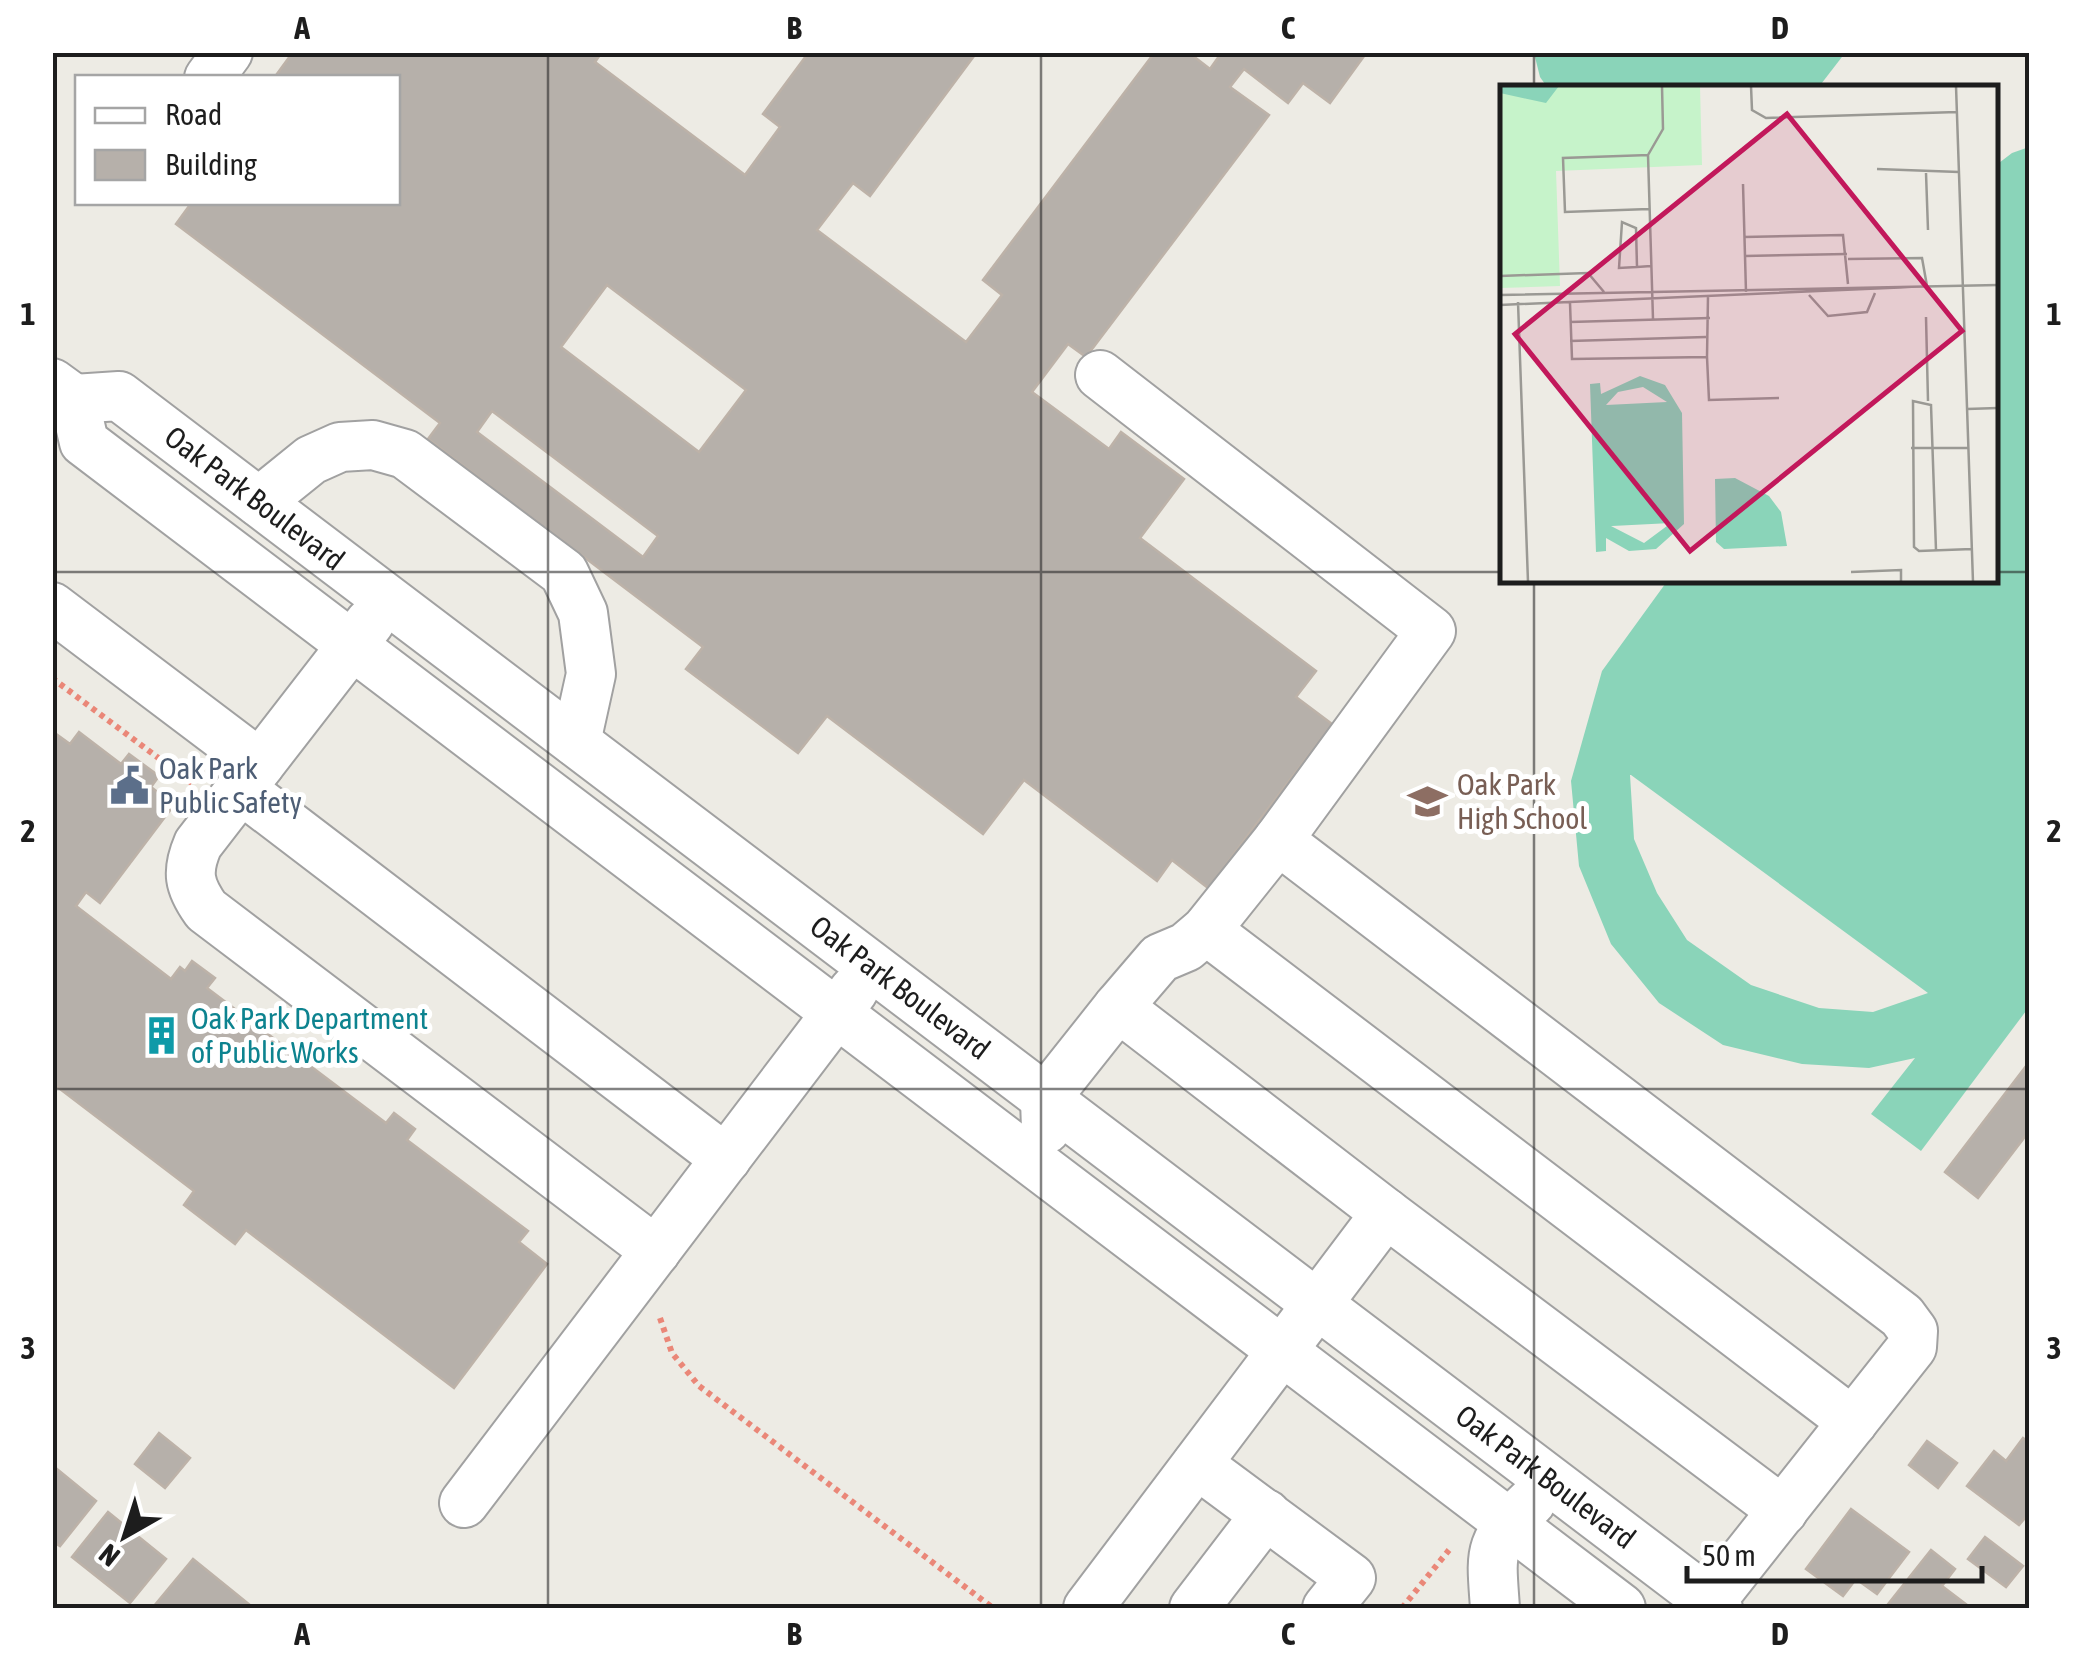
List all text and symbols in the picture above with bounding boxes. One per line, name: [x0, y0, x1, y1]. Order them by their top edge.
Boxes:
text: A: [293, 9, 310, 46]
text: B: [786, 9, 802, 46]
text: C: [1281, 9, 1296, 46]
text: D: [1771, 9, 1789, 46]
legend: [75, 75, 400, 205]
inset map: [1500, 85, 1997, 582]
text: Road: [165, 97, 222, 131]
text: Building: [165, 147, 257, 181]
text: 1: [20, 295, 36, 332]
text: 1: [2046, 295, 2062, 332]
street label: Oak Park Boulevard: [159, 419, 351, 577]
place label: Oak Park Public Safety: [159, 751, 302, 819]
public building icon: Oak Park Public Safety: [108, 765, 150, 807]
place label: Oak Park High School: [1457, 767, 1587, 835]
school or university icon: Oak Park High School: [1406, 781, 1448, 823]
text: 2: [20, 812, 36, 849]
text: 2: [2046, 812, 2062, 849]
street label: Oak Park Boulevard: [804, 908, 997, 1066]
place label: Oak Park Department of Public Works: [191, 1001, 428, 1069]
building icon: Oak Park Department of Public Works: [140, 1015, 182, 1057]
text: 3: [20, 1329, 36, 1366]
text: 3: [2046, 1329, 2062, 1366]
street label: Oak Park Boulevard: [1450, 1398, 1642, 1555]
north arrow: [75, 1486, 175, 1586]
scale bar: [1687, 1521, 1982, 1583]
text: N: [93, 1538, 126, 1573]
text: 50 m: [1702, 1538, 1756, 1572]
text: A: [293, 1615, 310, 1652]
text: B: [786, 1615, 802, 1652]
text: C: [1281, 1615, 1296, 1652]
text: D: [1771, 1615, 1789, 1652]

